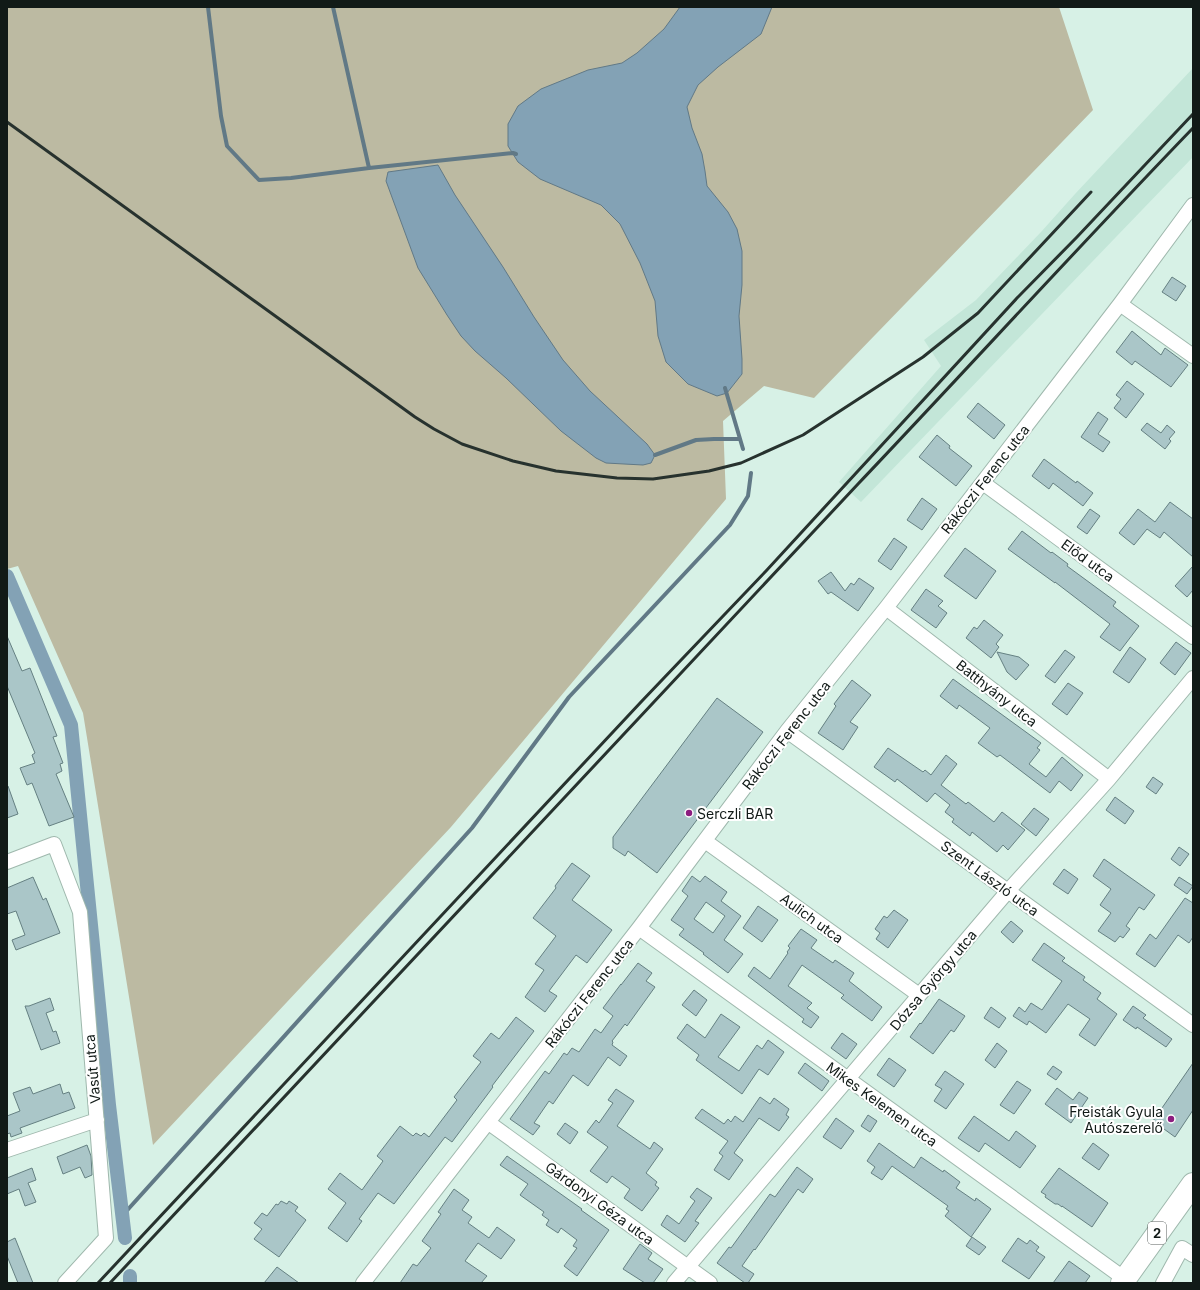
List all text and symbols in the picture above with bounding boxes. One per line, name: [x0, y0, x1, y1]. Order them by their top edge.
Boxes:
street label: Rákóczi Ferenc utca: [937, 421, 1033, 537]
street label: Előd utca: [1058, 535, 1118, 585]
street label: Batthyány utca: [953, 656, 1041, 730]
street label: Rákóczi Ferenc utca: [738, 677, 834, 793]
place label: Serczli BAR: [697, 805, 773, 822]
marker: Serczli BAR: [684, 808, 694, 818]
street label: Szent László utca: [938, 837, 1042, 919]
street label: Aulich utca: [777, 889, 847, 947]
street label: Dózsa György utca: [886, 926, 980, 1034]
street label: Rákóczi Ferenc utca: [541, 935, 637, 1051]
street label: Vasút utca: [80, 1034, 104, 1104]
street label: Mikes Kelemen utca: [823, 1058, 941, 1150]
place label: Freisták Gyula Autószerelő: [1069, 1103, 1163, 1136]
marker: Freisták Gyula Autószerelő: [1166, 1114, 1176, 1124]
street label: Gárdonyi Géza utca: [542, 1158, 658, 1248]
road number: 2: [1148, 1222, 1166, 1244]

